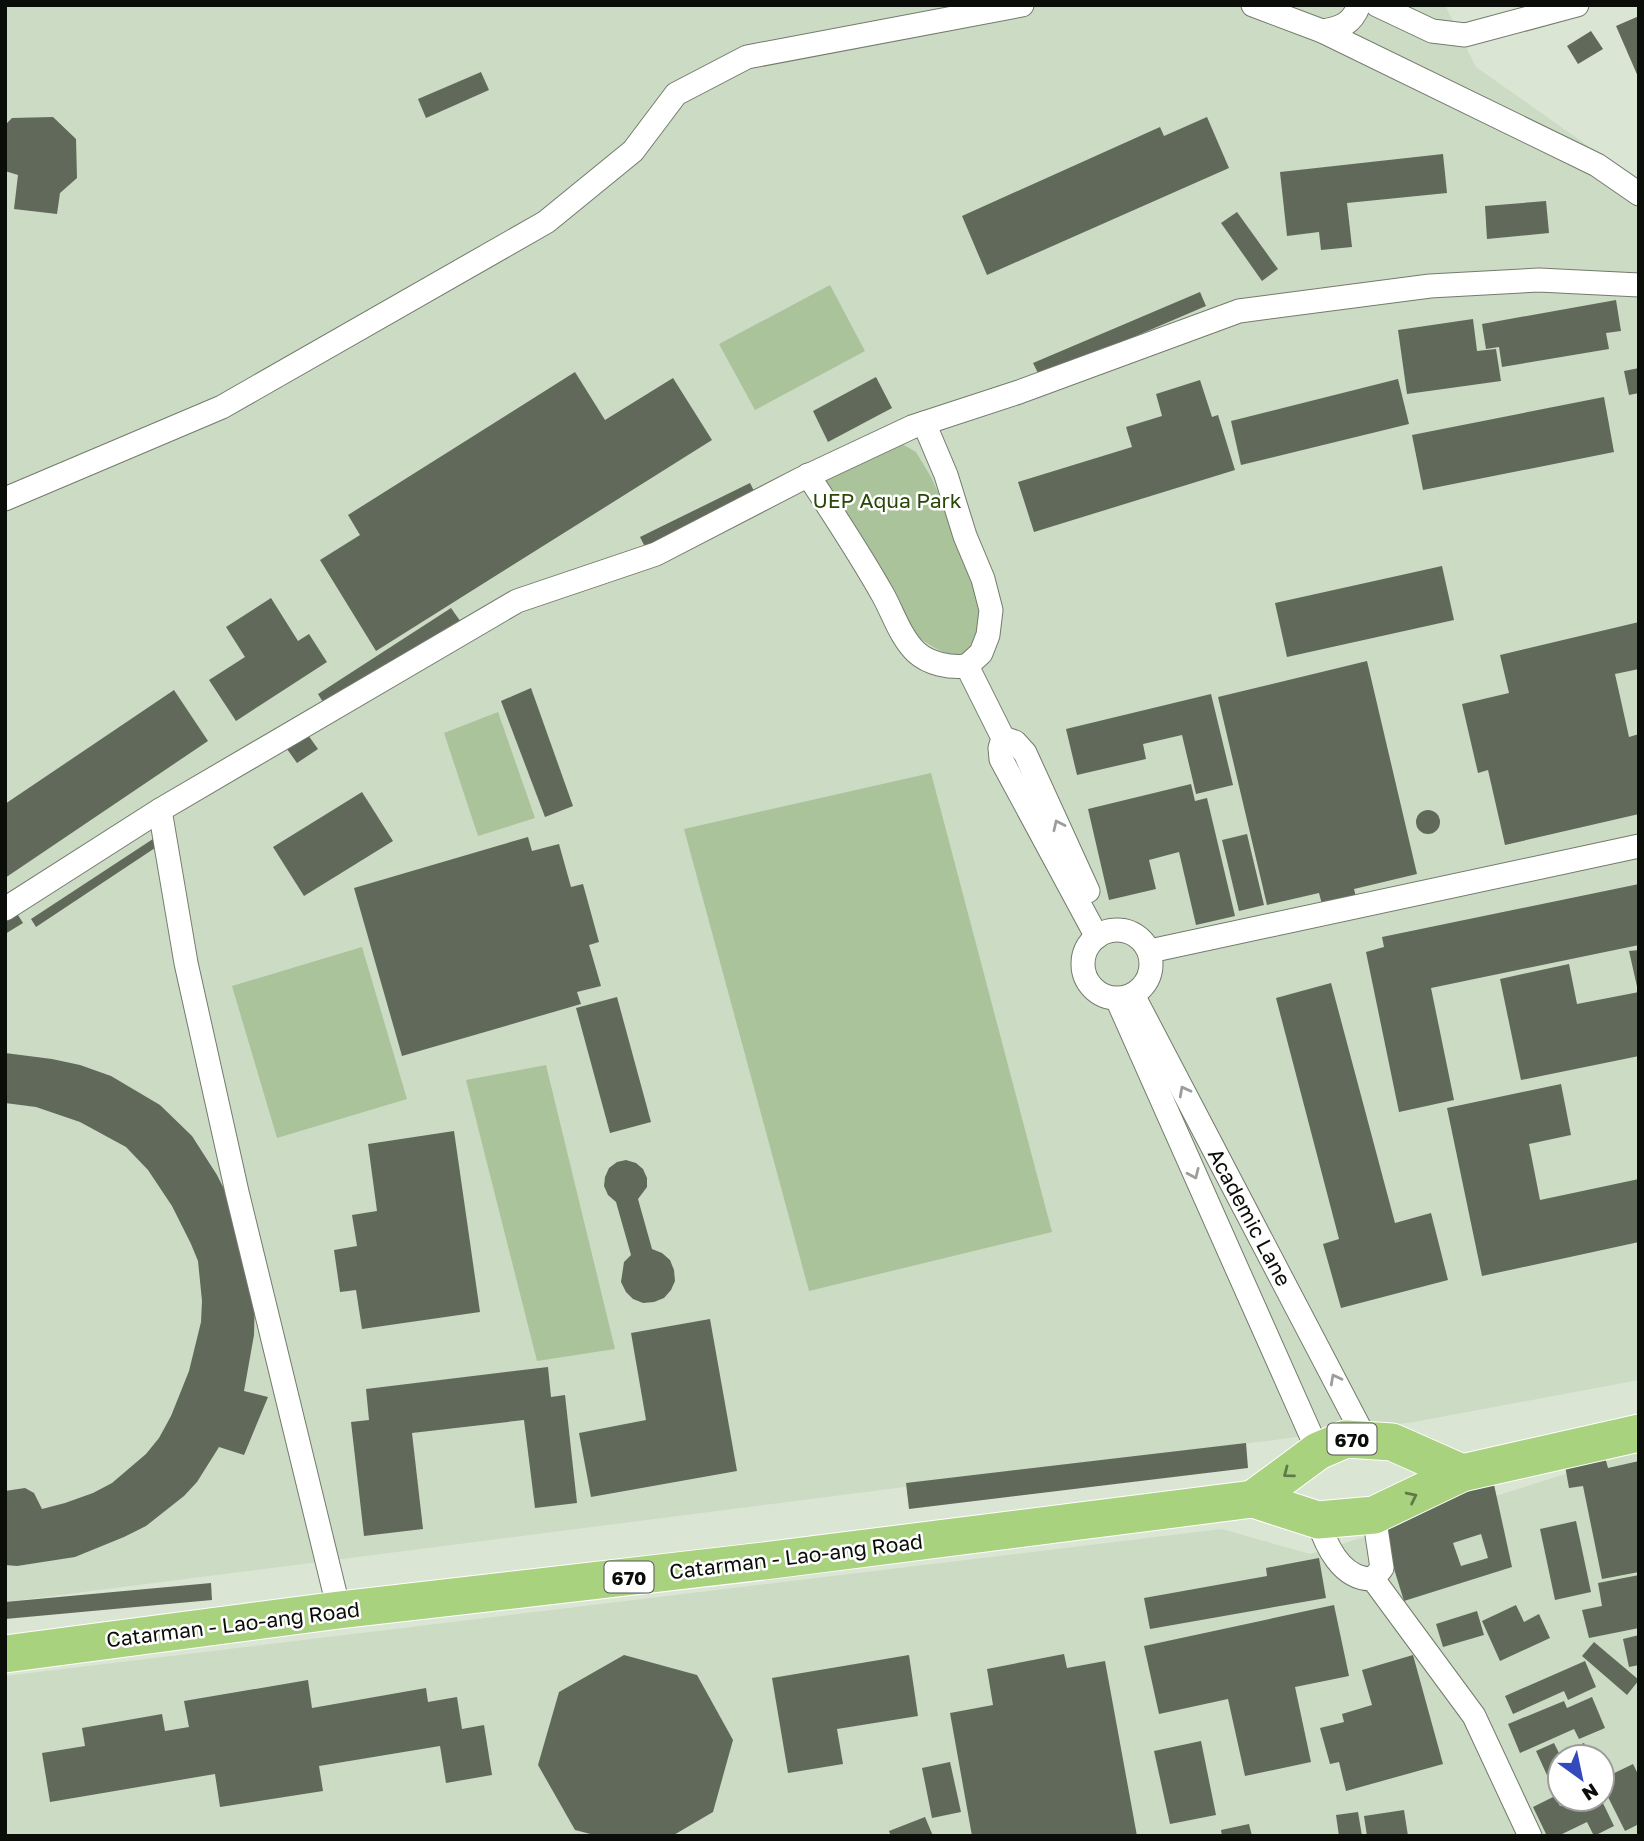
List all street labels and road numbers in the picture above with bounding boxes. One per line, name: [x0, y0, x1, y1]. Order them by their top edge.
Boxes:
street label: Academic Lane: [1203, 1144, 1297, 1290]
road number: 670: [1328, 1424, 1376, 1455]
street label: Catarman - Lao-ang Road: [668, 1528, 924, 1584]
road number: 670: [604, 1562, 654, 1592]
street label: Catarman - Lao-ang Road: [105, 1596, 361, 1652]

